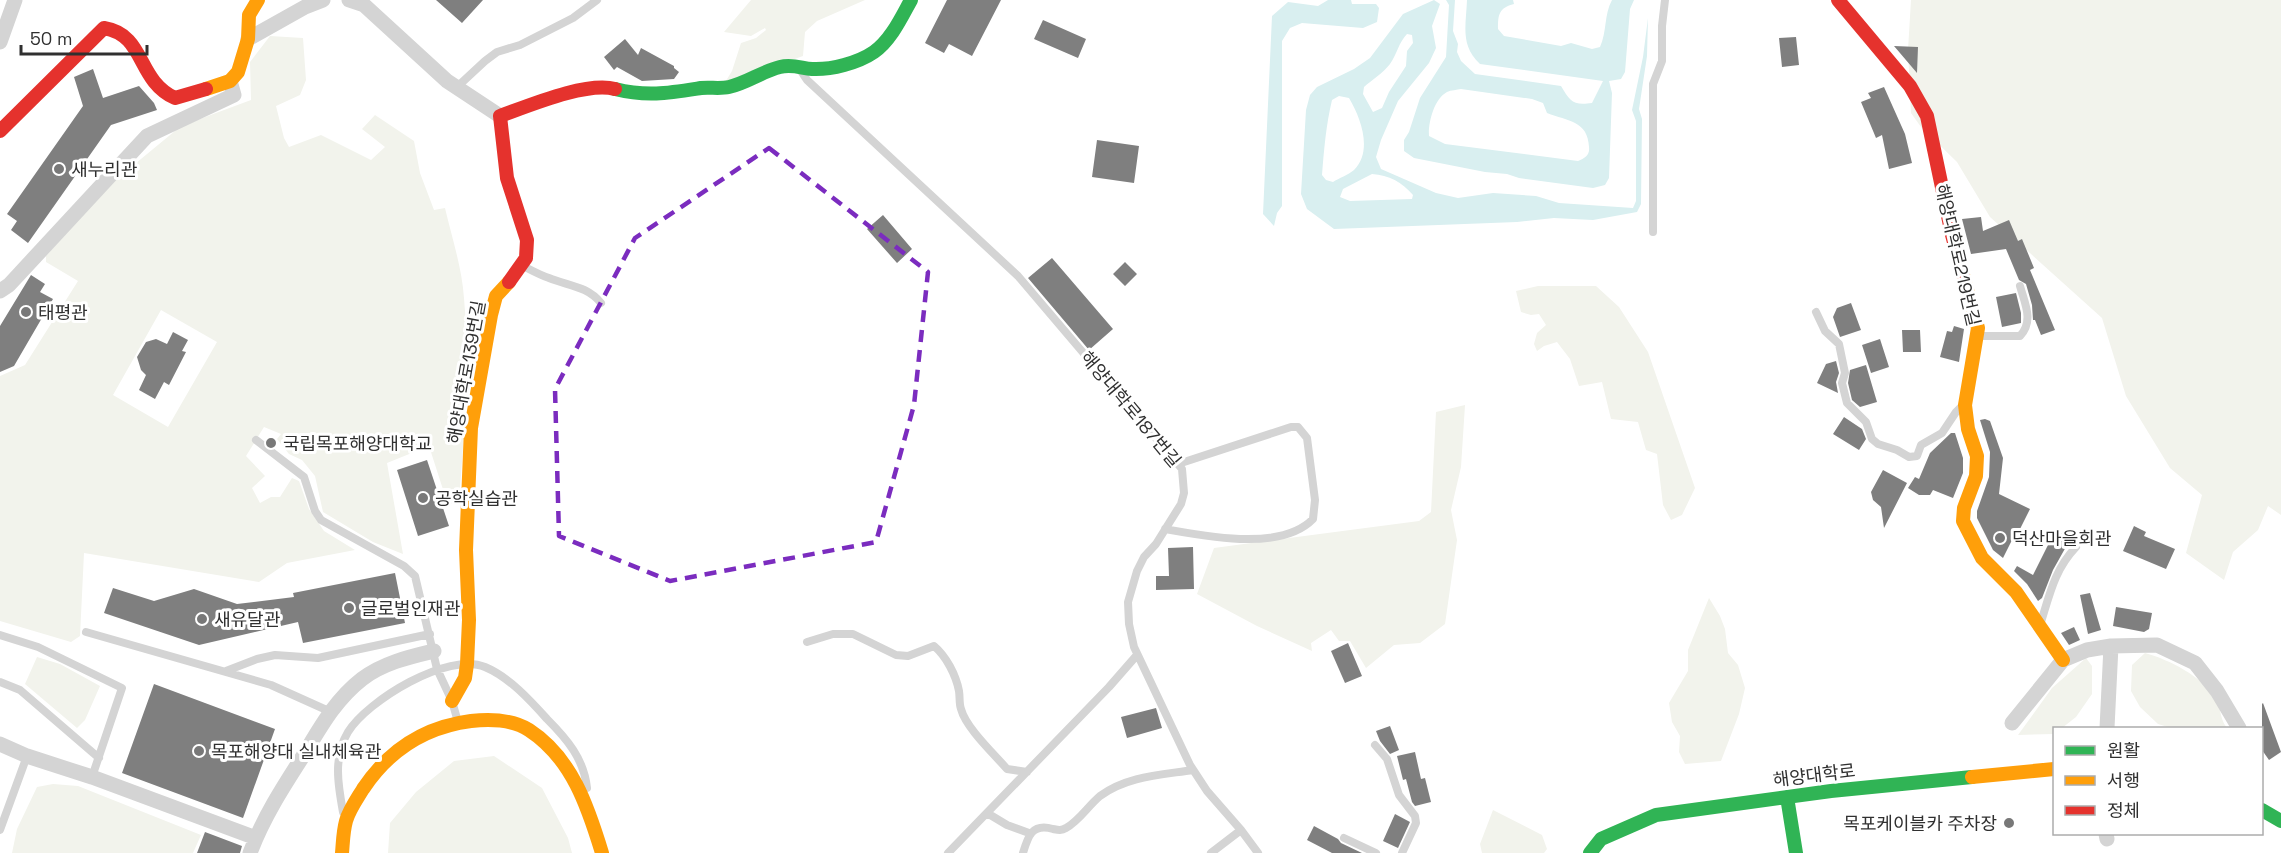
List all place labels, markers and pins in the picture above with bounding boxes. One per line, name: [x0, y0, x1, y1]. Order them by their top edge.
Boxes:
place label: 새누리관: [71, 158, 138, 181]
marker: 새누리관: [52, 162, 66, 176]
place label: 태평관: [38, 301, 88, 324]
marker: 태평관: [19, 305, 33, 319]
place label: 국립목포해양대학교: [283, 432, 432, 455]
marker: 국립목포해양대학교: [264, 436, 278, 450]
place label: 공학실습관: [435, 487, 518, 510]
marker: 공학실습관: [416, 491, 430, 505]
place label: 덕산마을회관: [2012, 527, 2112, 550]
marker: 덕산마을회관: [1993, 531, 2007, 545]
place label: 글로벌인재관: [361, 597, 461, 620]
marker: 글로벌인재관: [342, 601, 356, 615]
place label: 새유달관: [214, 608, 281, 631]
marker: 새유달관: [195, 612, 209, 626]
place label: 목포해양대 실내체육관: [211, 740, 382, 763]
marker: 목포해양대 실내체육관: [192, 744, 206, 758]
place label: 목포케이블카 주차장: [1843, 812, 1997, 835]
marker: 목포케이블카 주차장: [2002, 816, 2016, 830]

